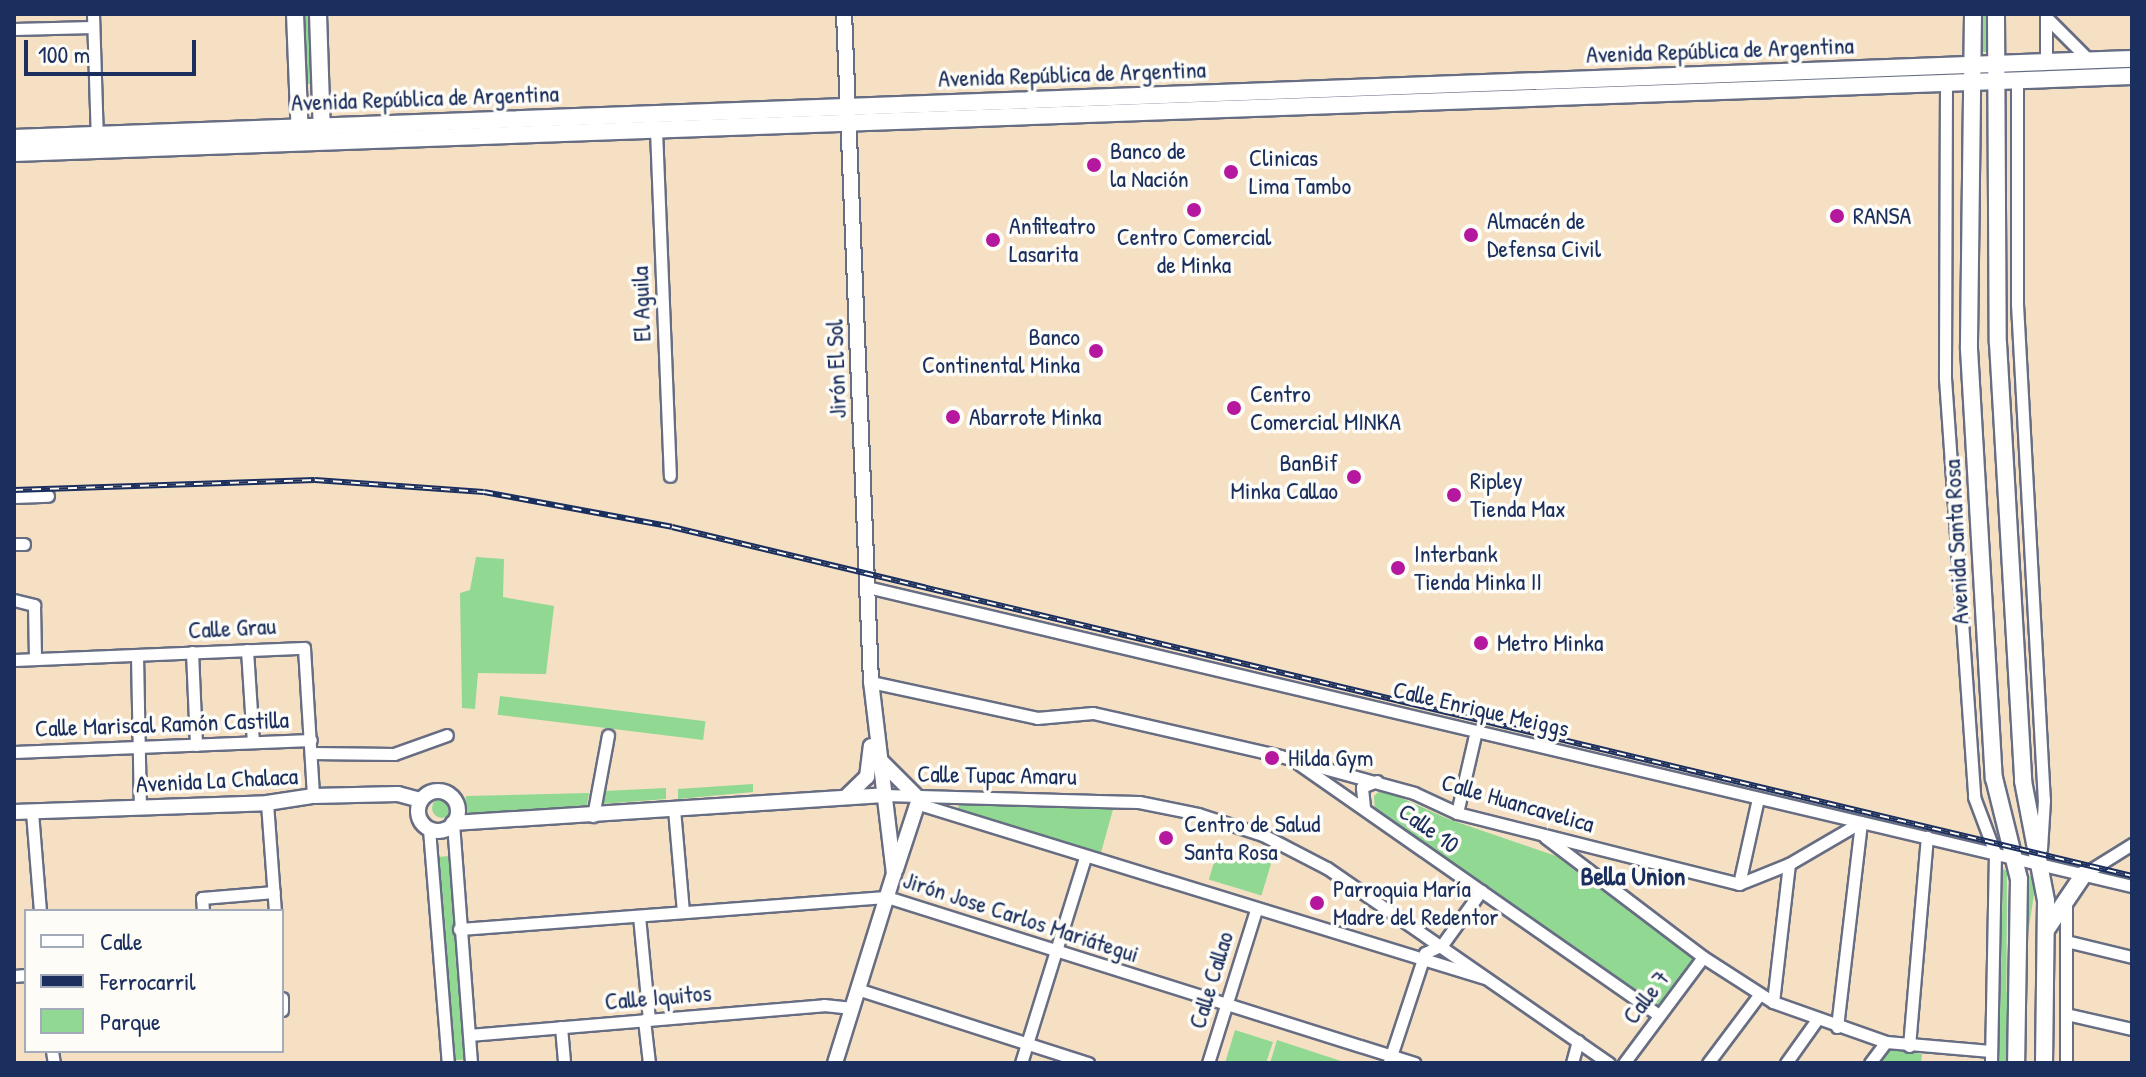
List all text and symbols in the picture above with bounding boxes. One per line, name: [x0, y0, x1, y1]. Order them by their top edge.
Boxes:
scale bar: [28, 24, 200, 74]
street label: Avenida República de Argentina: [1586, 31, 1854, 69]
text: 100 m: [38, 38, 90, 70]
street label: Avenida República de Argentina: [938, 55, 1206, 93]
street label: Avenida República de Argentina: [291, 79, 559, 117]
place label: Banco de la Nación: [1110, 137, 1189, 193]
place label: Clinicas Lima Tambo: [1249, 144, 1351, 200]
marker: Banco de la Nación: [1085, 156, 1103, 174]
marker: Clinicas Lima Tambo: [1220, 161, 1242, 183]
marker: Centro Comercial de Minka: [1185, 201, 1203, 219]
place label: RANSA: [1853, 202, 1911, 230]
place label: Almacén de Defensa Civil: [1487, 207, 1601, 263]
marker: RANSA: [1828, 207, 1846, 225]
place label: Anfiteatro Lasarita: [1009, 212, 1096, 268]
place label: Centro Comercial de Minka: [1117, 223, 1271, 279]
marker: Almacén de Defensa Civil: [1462, 226, 1480, 244]
marker: Anfiteatro Lasarita: [984, 231, 1002, 249]
street label: El Aguila: [625, 266, 657, 342]
street label: Jirón El Sol: [820, 319, 852, 419]
place label: Banco Continental Minka: [922, 323, 1080, 379]
marker: Banco Continental Minka: [1087, 342, 1105, 360]
place label: Centro Comercial MINKA: [1250, 380, 1401, 436]
marker: Centro Comercial MINKA: [1225, 399, 1243, 417]
place label: Abarrote Minka: [969, 403, 1101, 431]
marker: Abarrote Minka: [944, 408, 962, 426]
place label: BanBif Minka Callao: [1231, 449, 1338, 505]
street label: Avenida Santa Rosa: [1937, 459, 1975, 625]
place label: Ripley Tienda Max: [1470, 467, 1566, 523]
marker: BanBif Minka Callao: [1345, 468, 1363, 486]
marker: Ripley Tienda Max: [1445, 486, 1463, 504]
place label: Interbank Tienda Minka II: [1414, 540, 1542, 596]
marker: Interbank Tienda Minka II: [1389, 559, 1407, 577]
street label: Calle Grau: [187, 611, 277, 645]
place label: Metro Minka: [1497, 629, 1603, 657]
marker: Metro Minka: [1472, 634, 1490, 652]
street label: Calle Enrique Meiggs: [1390, 675, 1572, 743]
street label: Calle Mariscal Ramón Castilla: [35, 705, 289, 743]
place label: Hilda Gym: [1288, 744, 1373, 772]
marker: Hilda Gym: [1263, 749, 1281, 767]
street label: Calle Tupac Amaru: [917, 759, 1077, 791]
street label: Avenida La Chalaca: [135, 761, 299, 799]
street label: Calle Huancavelica: [1438, 767, 1598, 839]
street label: Calle 10: [1393, 797, 1465, 859]
place label: Centro de Salud Santa Rosa: [1184, 810, 1320, 866]
marker: Centro de Salud Santa Rosa: [1155, 827, 1177, 849]
district label: Bella Union: [1580, 860, 1686, 892]
street label: Jirón Jose Carlos Mariátegui: [899, 865, 1143, 969]
place label: Parroquia María Madre del Redentor: [1333, 875, 1499, 931]
marker: Parroquia María Madre del Redentor: [1308, 894, 1326, 912]
legend: [24, 909, 284, 1053]
text: Calle: [100, 925, 142, 957]
street label: Calle Callao: [1183, 928, 1239, 1032]
street label: Calle 7: [1616, 964, 1676, 1030]
text: Ferrocarril: [100, 965, 196, 997]
street label: Calle Iquitos: [604, 978, 712, 1016]
text: Parque: [100, 1005, 160, 1037]

